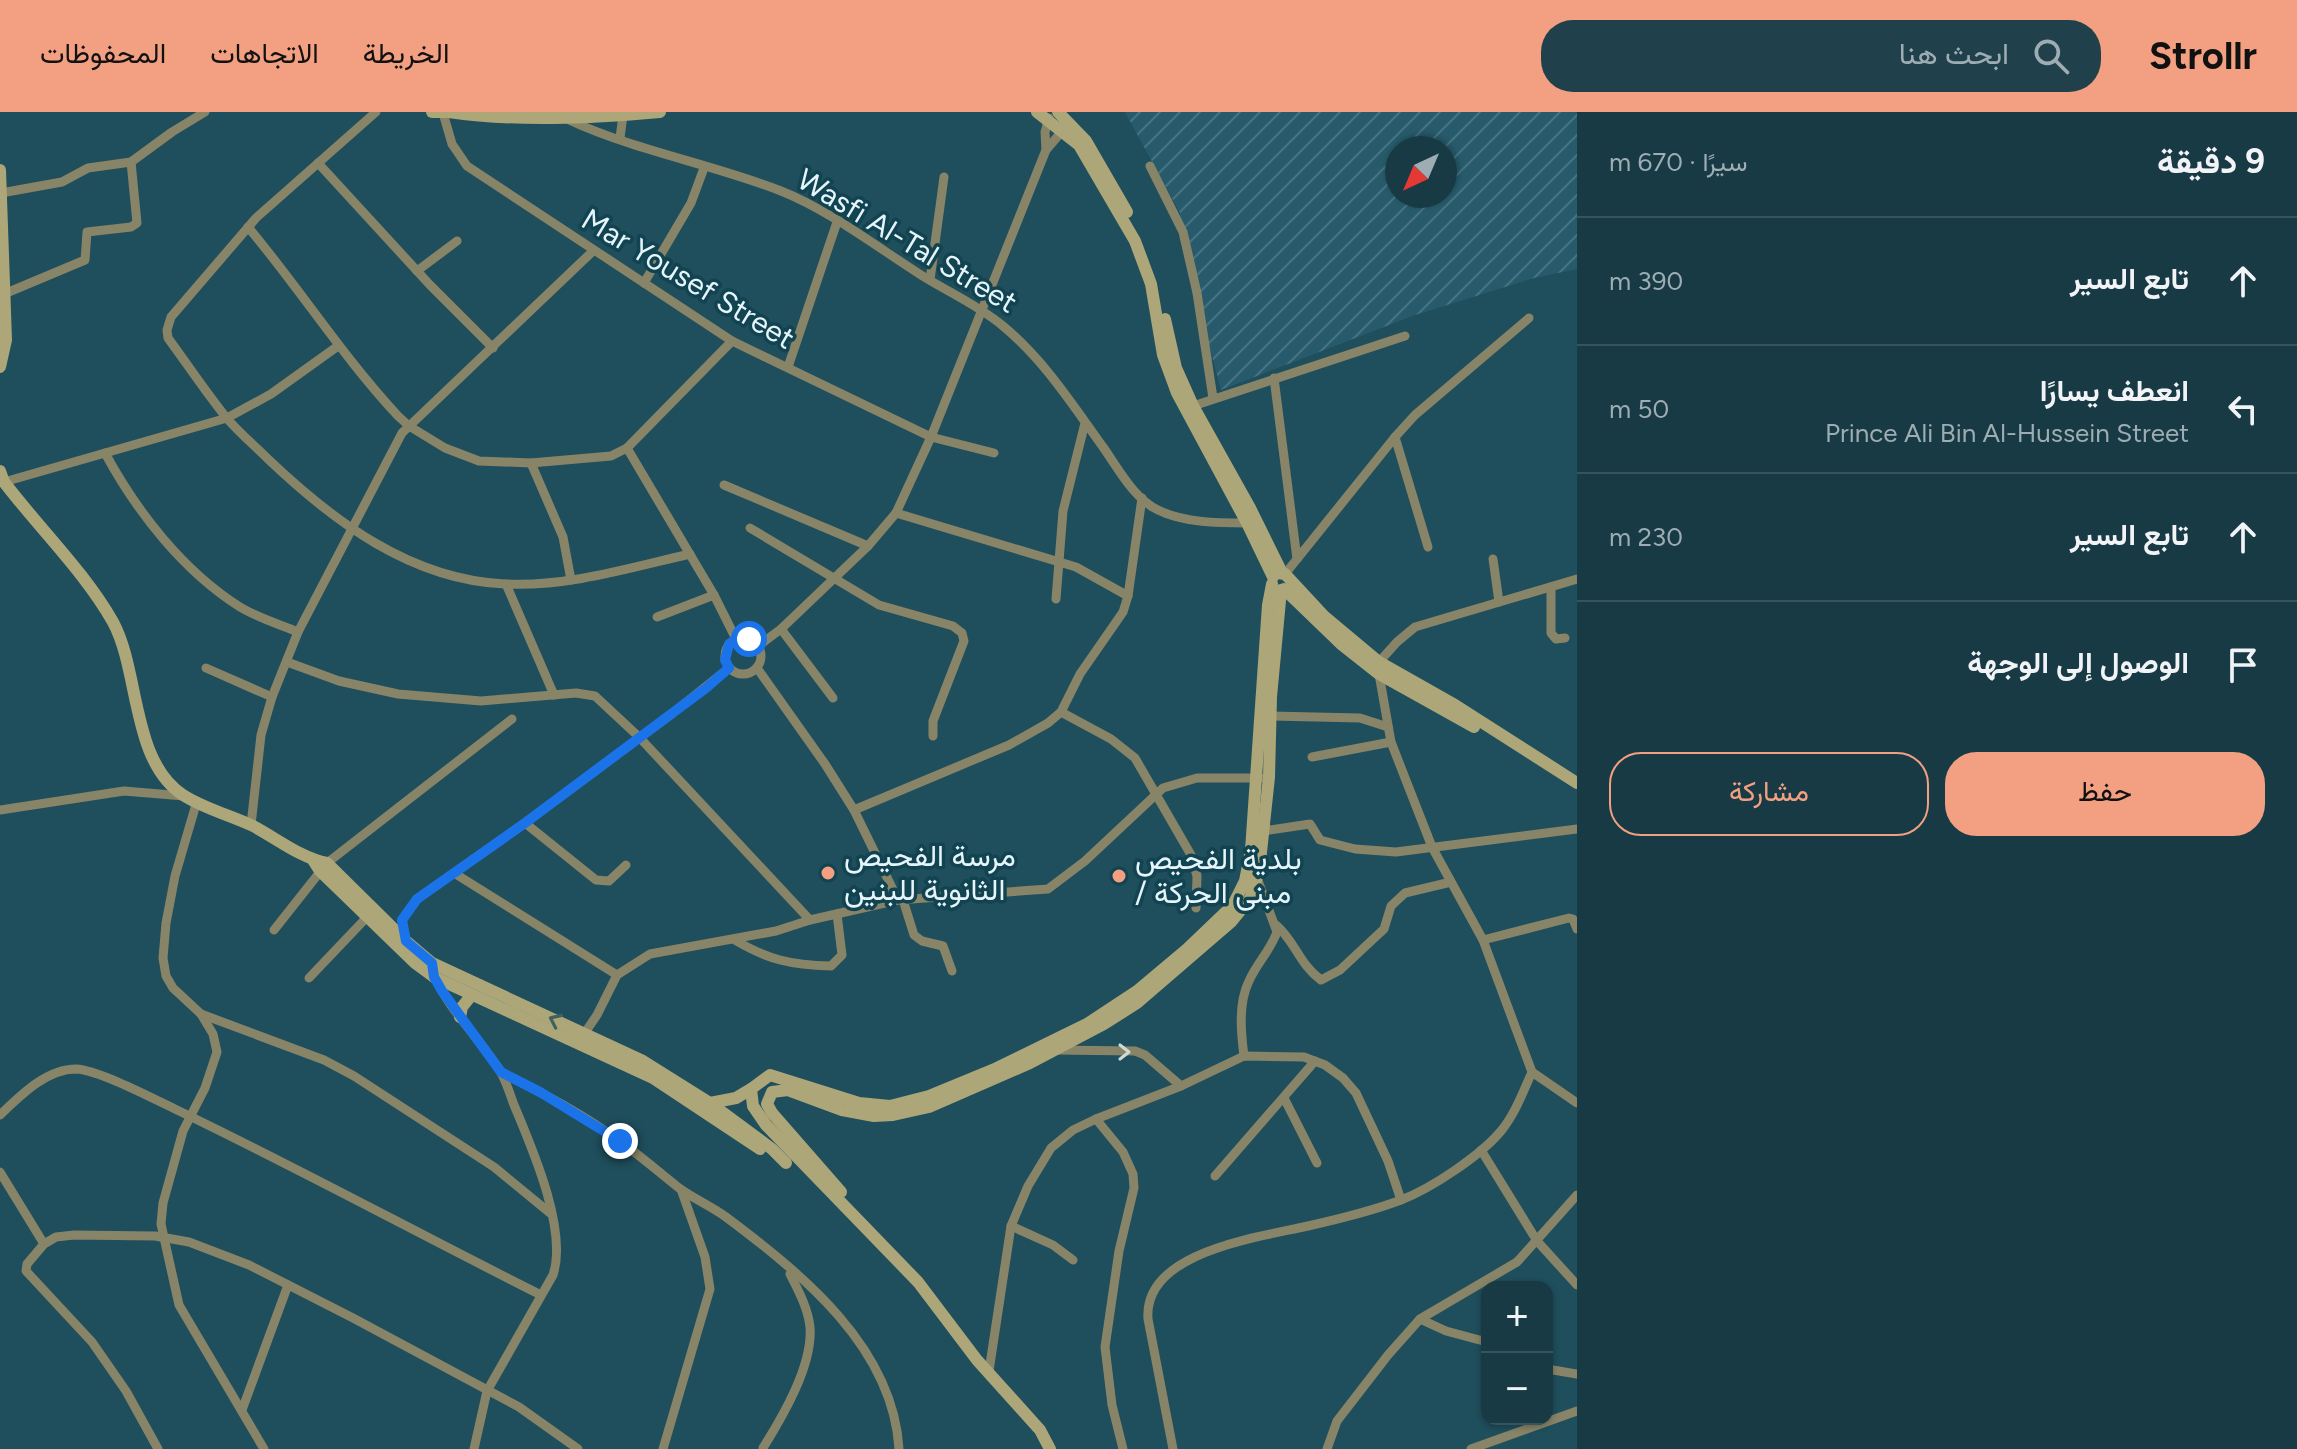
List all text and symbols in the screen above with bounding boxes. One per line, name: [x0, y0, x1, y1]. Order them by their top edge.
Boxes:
search box: [1541, 20, 2101, 92]
text: Strollr: [2149, 33, 2257, 79]
icon: search: [2029, 34, 2073, 78]
text: ابحث هنا: [1899, 35, 2009, 72]
text: المحفوظات: [40, 36, 166, 70]
text: الاتجاهات: [210, 36, 319, 70]
text: الخريطة: [363, 36, 449, 70]
north arrow: [1385, 136, 1457, 208]
text: 9 دقيقة: [2157, 141, 2265, 182]
text: سيرًا · 670 m: [1609, 146, 1748, 178]
street label: Wasfi Al-Tal Street: [791, 160, 1024, 321]
street label: Mar Yousef Street: [575, 201, 801, 357]
icon: ahead: [2221, 259, 2265, 303]
text: تابع السير: [2070, 260, 2189, 297]
text: 390 m: [1609, 265, 1683, 297]
text: انعطف يسارًا: [2040, 372, 2189, 409]
icon: left: [2221, 387, 2265, 431]
text: 50 m: [1609, 393, 1669, 425]
text: Prince Ali Bin Al-Hussein Street: [1825, 417, 2189, 449]
icon: ahead: [2221, 515, 2265, 559]
text: تابع السير: [2070, 516, 2189, 553]
text: 230 m: [1609, 521, 1683, 553]
route start: [731, 621, 767, 657]
icon: arrive: [2221, 643, 2265, 687]
text: الوصول إلى الوجهة: [1967, 644, 2189, 681]
button: مشاركة: [1609, 752, 1929, 836]
button: حفظ: [1945, 752, 2265, 836]
place label: مرسة الفحيص الثانوية للبنين: [844, 837, 1016, 908]
place label: بلدية الفحيص / مبنى الحركة: [1135, 840, 1302, 911]
marker: مرسة الفحيص الثانوية للبنين: [819, 864, 837, 882]
marker: بلدية الفحيص / مبنى الحركة: [1110, 867, 1128, 885]
one-way arrow: [549, 1013, 563, 1029]
one-way arrow: [1118, 1043, 1131, 1061]
route end: [602, 1123, 638, 1159]
map controls: [1481, 1281, 1553, 1425]
button: +: [1481, 1281, 1553, 1353]
button: −: [1481, 1353, 1553, 1425]

